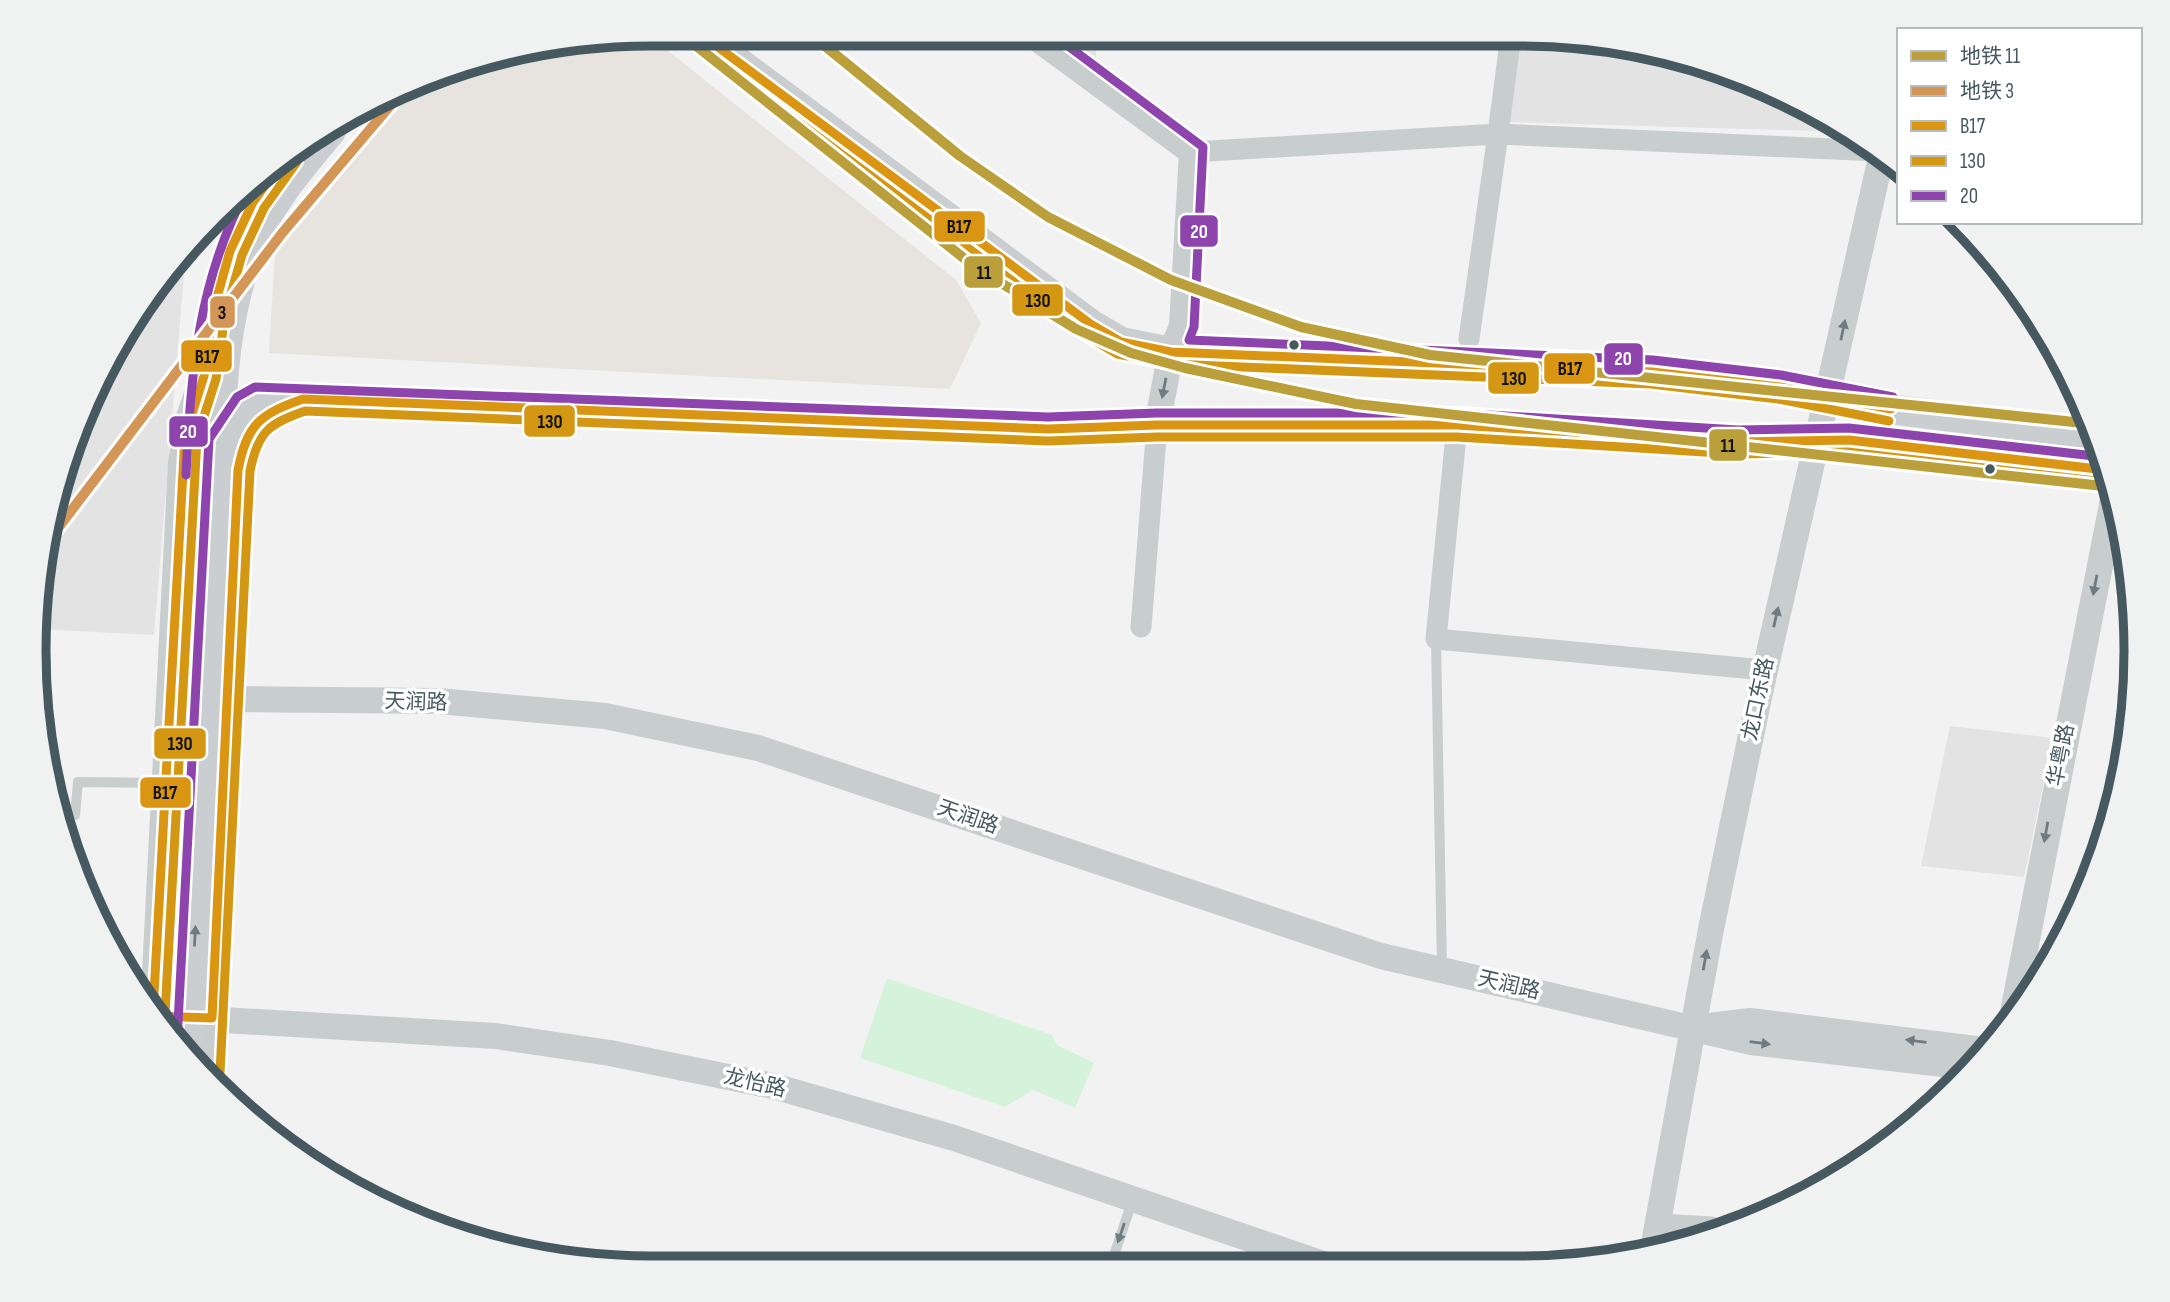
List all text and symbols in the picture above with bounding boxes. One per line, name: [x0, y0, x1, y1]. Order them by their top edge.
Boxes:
legend: [1897, 28, 2142, 224]
text: 地铁 11: [1960, 44, 2021, 69]
text: 地铁 3: [1960, 79, 2014, 104]
text: B17: [1960, 114, 1986, 139]
text: 130: [1960, 149, 1986, 174]
text: 20: [1960, 184, 1978, 209]
line badge: B17: [933, 210, 986, 243]
line badge: 20: [1179, 214, 1219, 248]
text: B17: [947, 216, 972, 239]
text: 20: [1190, 221, 1208, 244]
line badge: 11: [963, 255, 1004, 289]
text: 11: [977, 262, 992, 285]
line badge: 130: [1011, 283, 1064, 317]
text: 130: [1025, 290, 1051, 313]
line badge: 3: [209, 295, 236, 329]
text: 3: [218, 302, 226, 325]
one-way arrow: [1837, 319, 1848, 341]
unlabelled marker: [1287, 338, 1301, 352]
line badge: B17: [180, 339, 233, 373]
line badge: 20: [1603, 342, 1644, 376]
text: B17: [195, 346, 220, 369]
text: 20: [1614, 348, 1632, 371]
line badge: B17: [1543, 352, 1596, 385]
text: B17: [1558, 358, 1583, 381]
line badge: 130: [1487, 361, 1540, 395]
text: 130: [1501, 368, 1527, 391]
one-way arrow: [1158, 377, 1169, 399]
line badge: 130: [523, 404, 576, 438]
text: 130: [537, 411, 563, 434]
line badge: 20: [168, 415, 209, 448]
text: 20: [179, 421, 197, 444]
line badge: 11: [1708, 428, 1748, 462]
text: 11: [1721, 435, 1736, 458]
unlabelled marker: [1983, 462, 1997, 476]
one-way arrow: [2089, 574, 2100, 596]
one-way arrow: [1771, 606, 1782, 628]
street label: 龙口东路: [1737, 655, 1779, 743]
street label: 天润路: [384, 688, 448, 716]
street label: 华粤路: [2043, 722, 2079, 788]
line badge: 130: [153, 727, 207, 760]
text: 130: [167, 733, 193, 756]
line badge: B17: [139, 776, 192, 809]
text: B17: [153, 782, 178, 805]
street label: 天润路: [934, 795, 1002, 839]
one-way arrow: [2041, 821, 2052, 843]
one-way arrow: [190, 925, 201, 947]
one-way arrow: [1700, 949, 1711, 971]
street label: 天润路: [1475, 966, 1543, 1004]
one-way arrow: [1905, 1036, 1927, 1047]
one-way arrow: [1749, 1038, 1771, 1049]
street label: 龙怡路: [721, 1064, 789, 1102]
one-way arrow: [1116, 1223, 1126, 1244]

